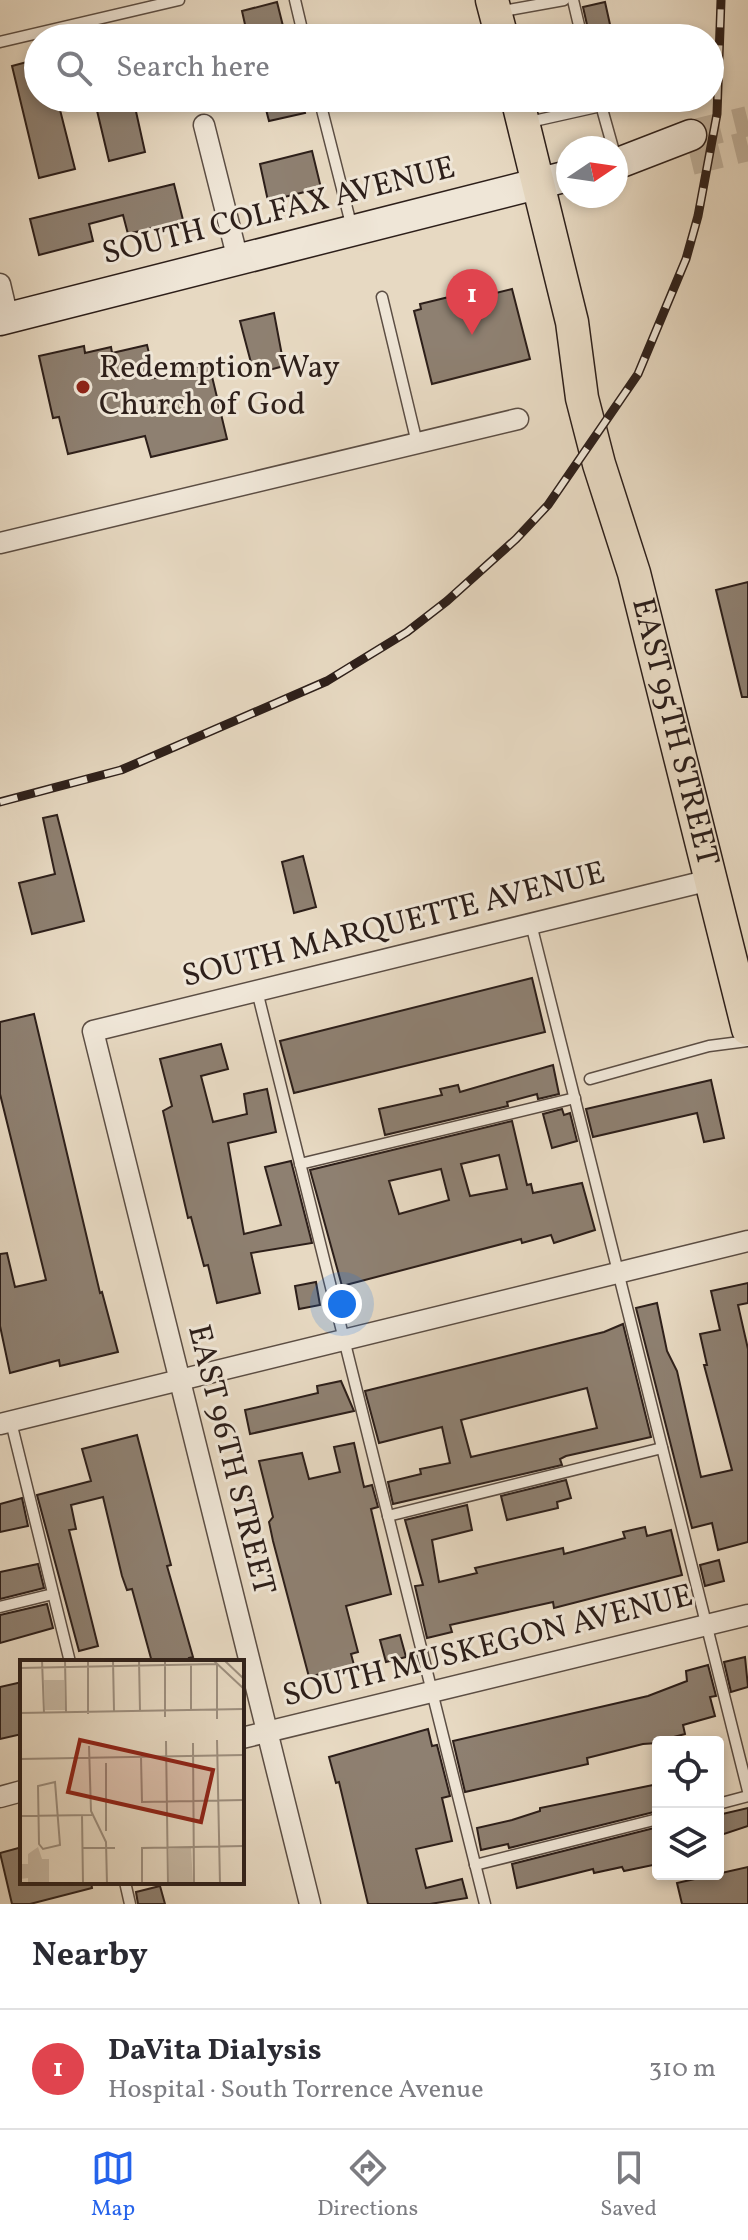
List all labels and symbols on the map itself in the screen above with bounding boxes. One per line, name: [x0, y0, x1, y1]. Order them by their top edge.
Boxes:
north arrow: [556, 136, 628, 208]
street label: SOUTH COLFAX AVENUE: [98, 147, 460, 277]
pin: 1: [446, 269, 498, 335]
place label: Redemption Way Church of God: [99, 347, 340, 428]
marker: Redemption Way Church of God: [74, 378, 92, 396]
street label: EAST 95TH STREET: [619, 593, 728, 871]
street label: SOUTH MARQUETTE AVENUE: [178, 852, 610, 1000]
your location: [322, 1284, 362, 1324]
street label: EAST 96TH STREET: [175, 1320, 285, 1600]
street label: SOUTH MUSKEGON AVENUE: [278, 1575, 698, 1719]
inset map: [20, 1660, 244, 1884]

